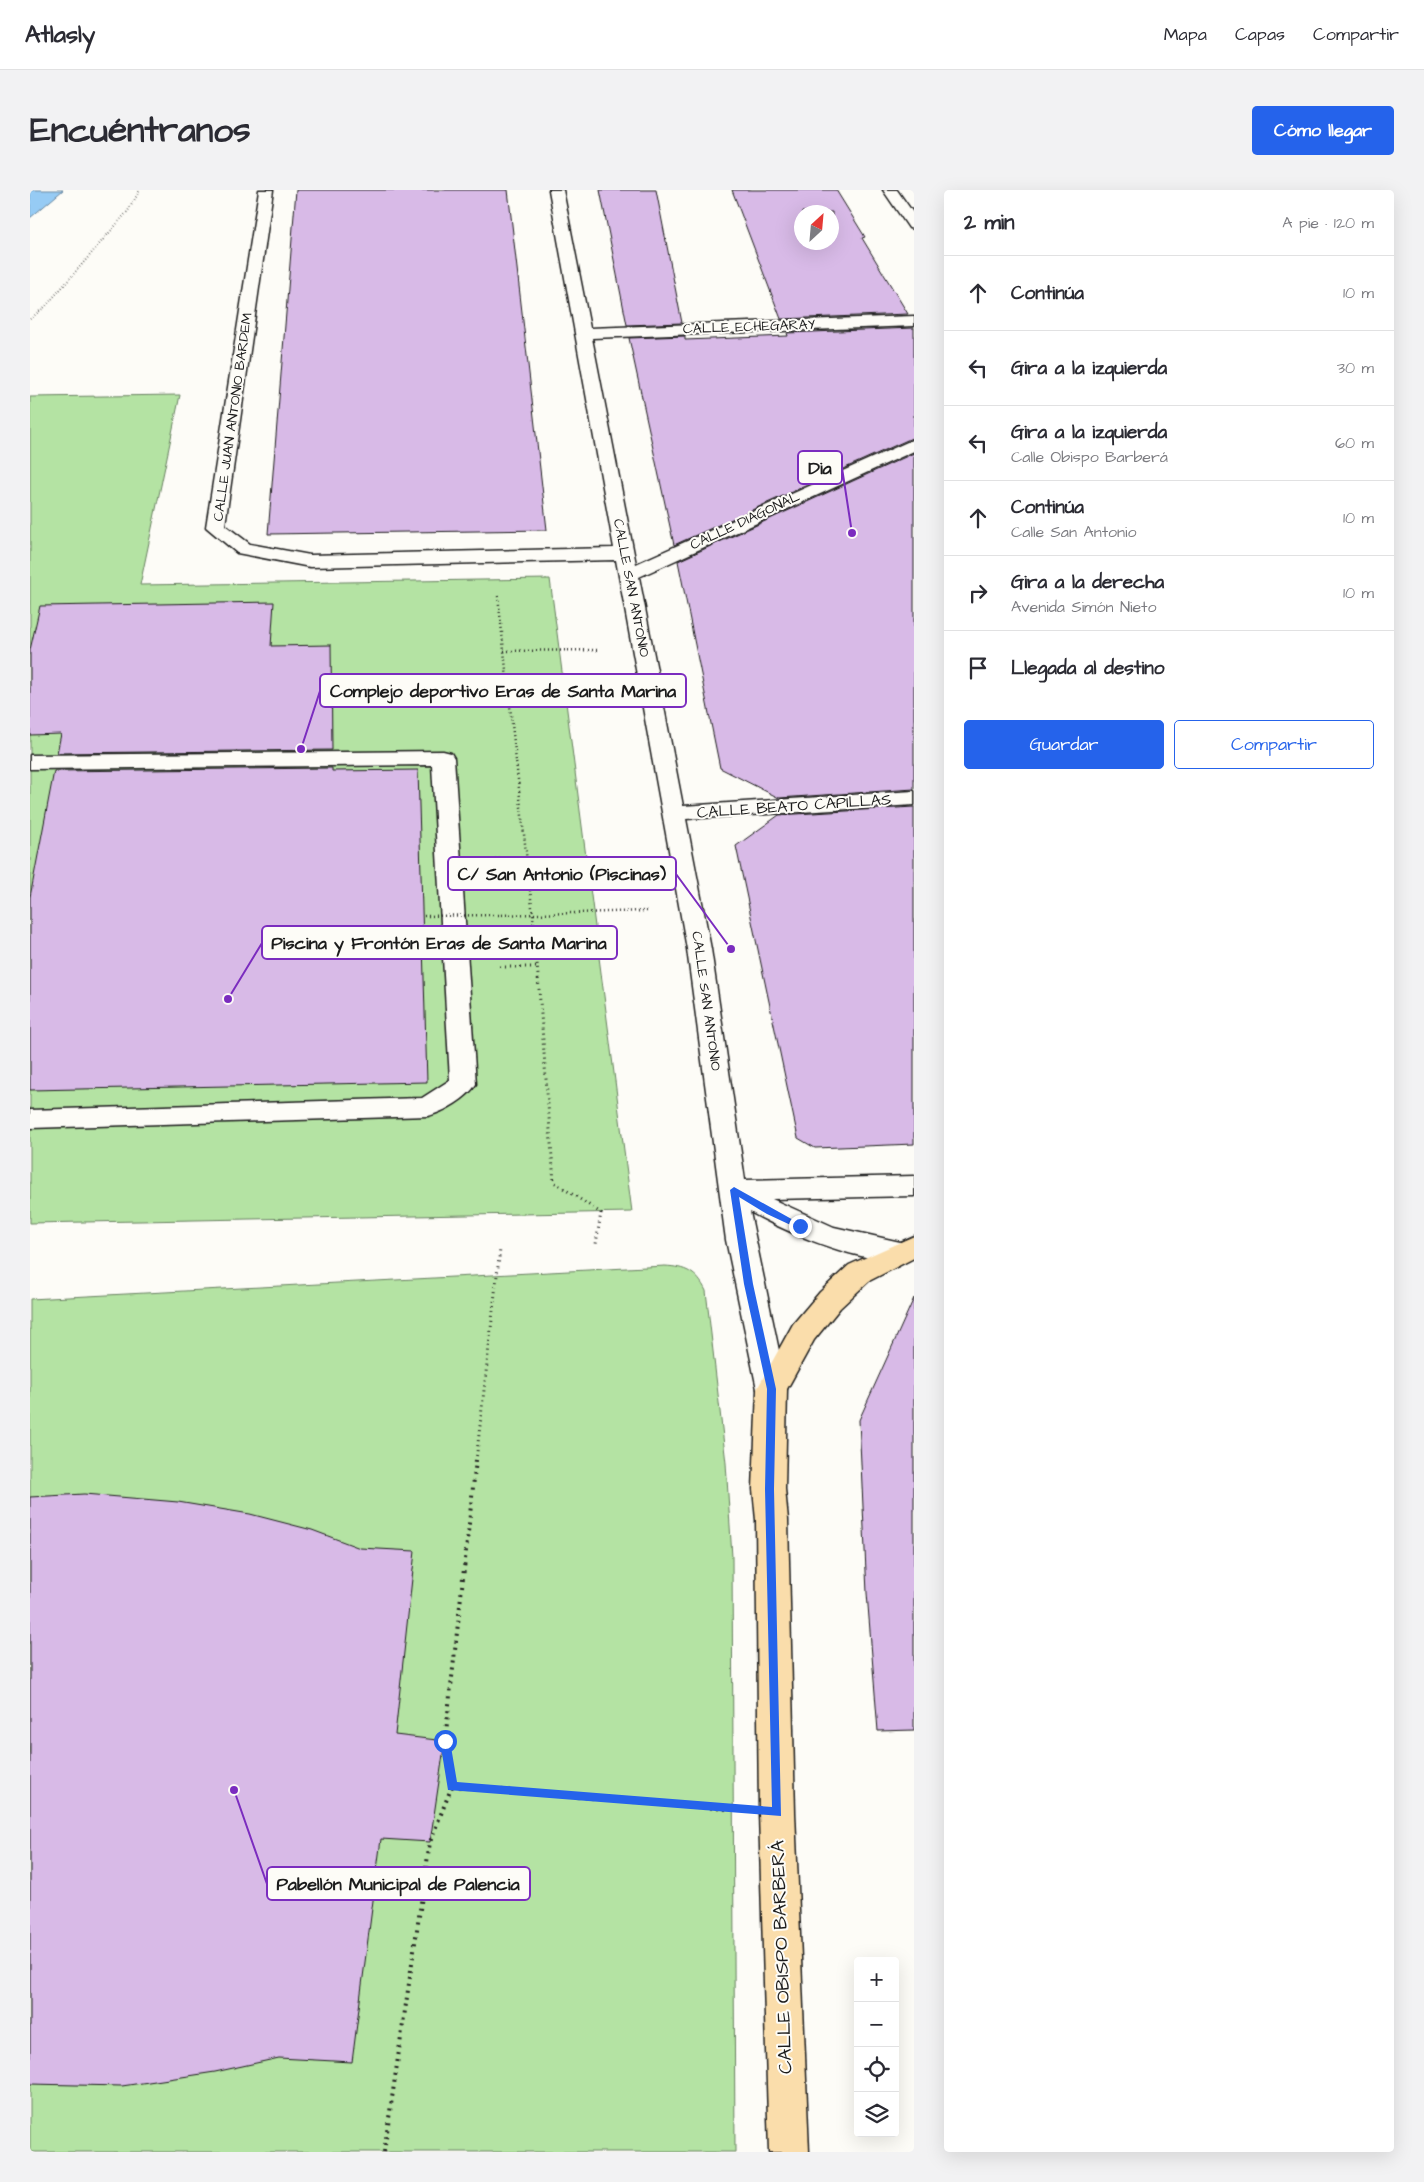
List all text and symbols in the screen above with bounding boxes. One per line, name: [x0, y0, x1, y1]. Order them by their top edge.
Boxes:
text: Atlasly: [25, 18, 95, 52]
text: Mapa: [1164, 22, 1207, 47]
text: Capas: [1235, 22, 1285, 47]
text: Compartir: [1313, 22, 1399, 47]
text: Encuéntranos: [30, 106, 251, 155]
button: Cómo llegar: [1252, 106, 1394, 155]
north arrow: [794, 205, 839, 250]
text: 2 min: [964, 208, 1014, 237]
text: A pie · 120 m: [1282, 212, 1374, 234]
icon: ahead: [964, 279, 992, 307]
text: Continúa: [1011, 280, 1084, 307]
text: 10 m: [1343, 282, 1374, 304]
street label: CALLE JUAN ANTONIO BARDEM: [208, 311, 258, 523]
street label: CALLE ECHEGARAY: [683, 315, 816, 339]
icon: left: [964, 354, 992, 382]
text: Gira a la izquierda: [1011, 355, 1167, 382]
text: 30 m: [1337, 357, 1374, 379]
text: Gira a la izquierda: [1011, 419, 1167, 446]
icon: left: [964, 429, 992, 457]
text: 60 m: [1335, 432, 1374, 454]
text: Calle Obispo Barberá: [1011, 446, 1168, 468]
callout: Dia: [798, 451, 842, 484]
text: Dia: [808, 456, 833, 481]
street label: CALLE DIAGONAL: [687, 487, 803, 555]
text: Continúa: [1011, 494, 1084, 521]
icon: ahead: [964, 504, 992, 532]
text: 10 m: [1343, 507, 1374, 529]
street label: CALLE SAN ANTONIO: [608, 517, 654, 659]
text: Calle San Antonio: [1011, 521, 1137, 543]
text: Gira a la derecha: [1011, 569, 1164, 596]
icon: right: [964, 579, 992, 607]
text: 10 m: [1343, 582, 1374, 604]
text: Avenida Simón Nieto: [1011, 596, 1157, 618]
icon: arrive: [964, 654, 992, 682]
text: Llegada al destino: [1011, 655, 1164, 682]
callout: Complejo deportivo Eras de Santa Marina: [320, 674, 686, 707]
text: Complejo deportivo Eras de Santa Marina: [330, 679, 677, 704]
button: Guardar: [964, 720, 1164, 769]
button: Compartir: [1174, 720, 1374, 769]
street label: CALLE BEATO CAPILLAS: [696, 788, 892, 824]
callout: C/ San Antonio (Piscinas): [448, 857, 676, 890]
text: C/ San Antonio (Piscinas): [458, 862, 667, 887]
callout: Piscina y Frontón Eras de Santa Marina: [262, 926, 617, 959]
street label: CALLE SAN ANTONIO: [686, 930, 726, 1072]
text: Piscina y Frontón Eras de Santa Marina: [271, 931, 607, 957]
route end: [789, 1215, 812, 1238]
route start: [434, 1730, 457, 1753]
street label: CALLE OBISPO BARBERÁ: [764, 1839, 800, 2075]
callout: Pabellón Municipal de Palencia: [267, 1867, 530, 1900]
text: Pabellón Municipal de Palencia: [276, 1872, 520, 1897]
map controls: [854, 1957, 899, 2137]
button: +: [854, 1957, 899, 2002]
button: −: [854, 2002, 899, 2047]
button: locate: [854, 2047, 899, 2092]
button: layers: [854, 2092, 899, 2137]

